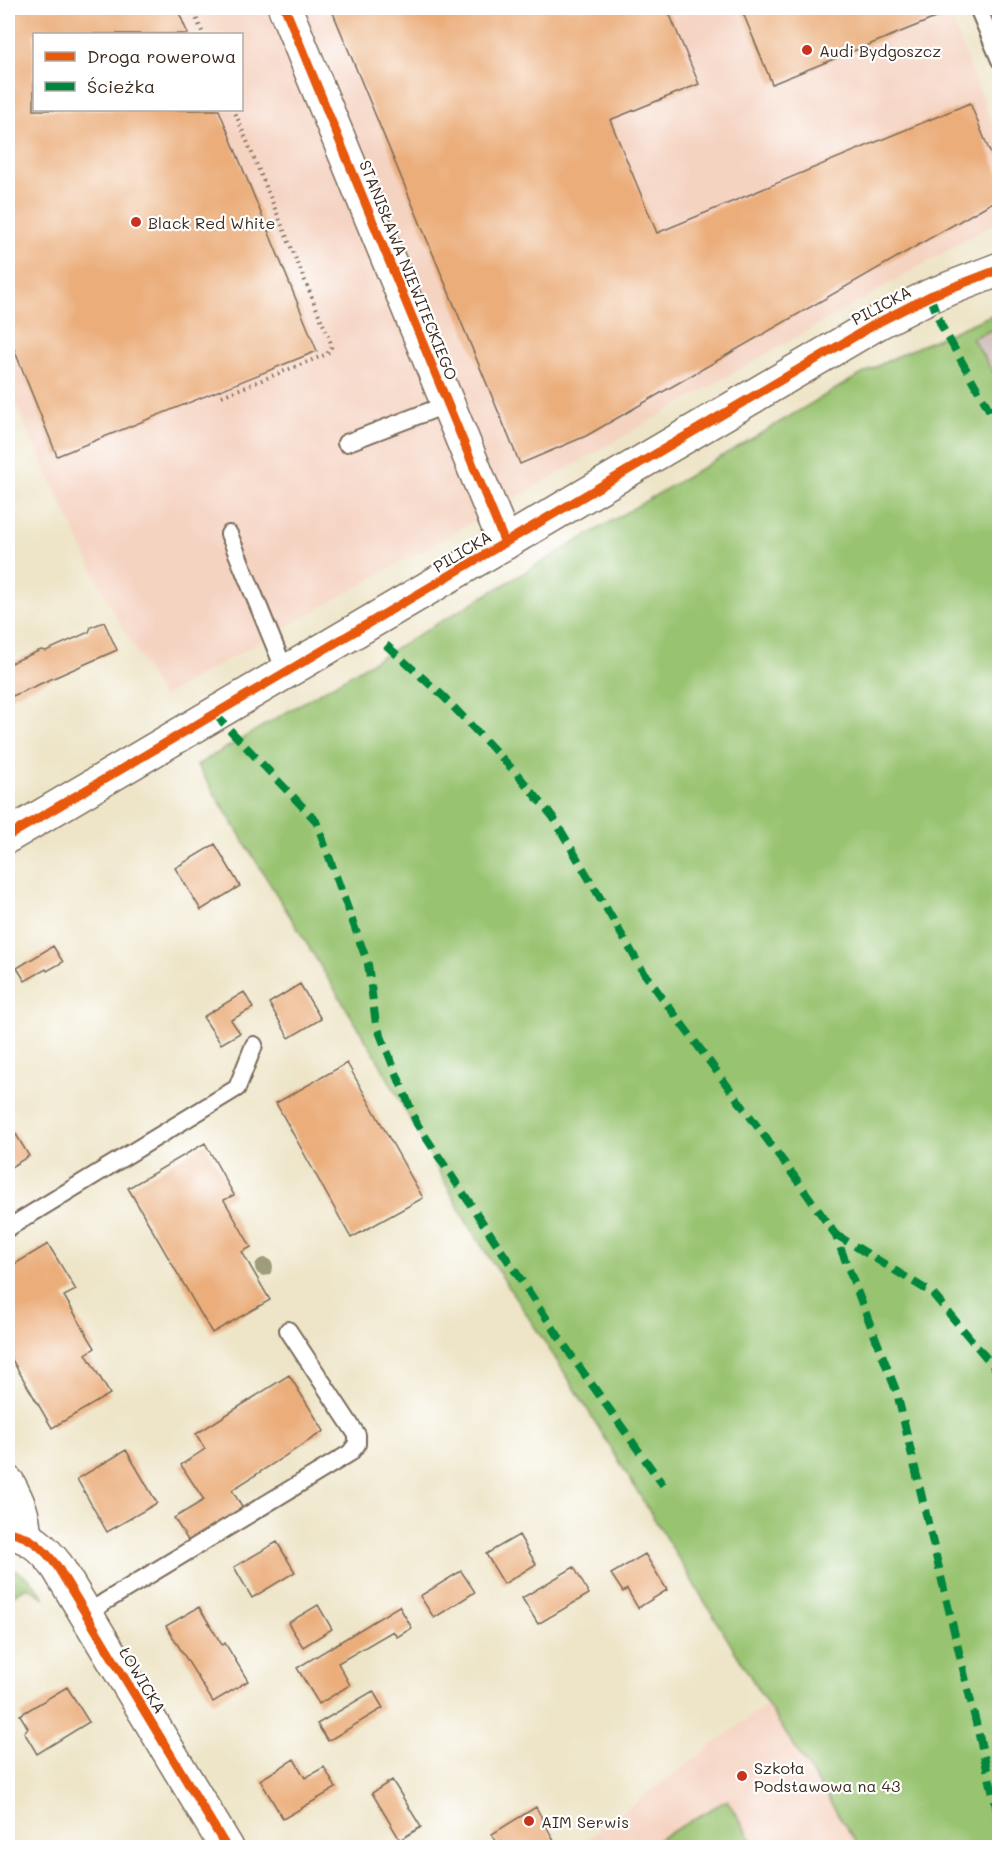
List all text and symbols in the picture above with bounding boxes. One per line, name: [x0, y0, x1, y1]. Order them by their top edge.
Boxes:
legend: [33, 33, 243, 111]
place label: Audi Bydgoszcz: [819, 40, 941, 61]
marker: Audi Bydgoszcz: [800, 43, 814, 57]
text: Droga rowerowa: [87, 44, 236, 68]
text: Ścieżka: [87, 74, 155, 98]
street label: STANISŁAWA NIEWITECKIEGO: [355, 157, 463, 383]
place label: Black Red White: [148, 212, 275, 233]
marker: Black Red White: [129, 215, 143, 229]
street label: PILICKA: [848, 281, 914, 329]
street label: PILICKA: [429, 525, 495, 577]
street label: ŁOWICKA: [115, 1643, 171, 1717]
place label: Szkoła Podstawowa na 43: [754, 1757, 900, 1796]
marker: Szkoła Podstawowa na 43: [735, 1769, 749, 1783]
place label: AIM Serwis: [541, 1811, 629, 1832]
marker: AIM Serwis: [522, 1814, 536, 1828]

